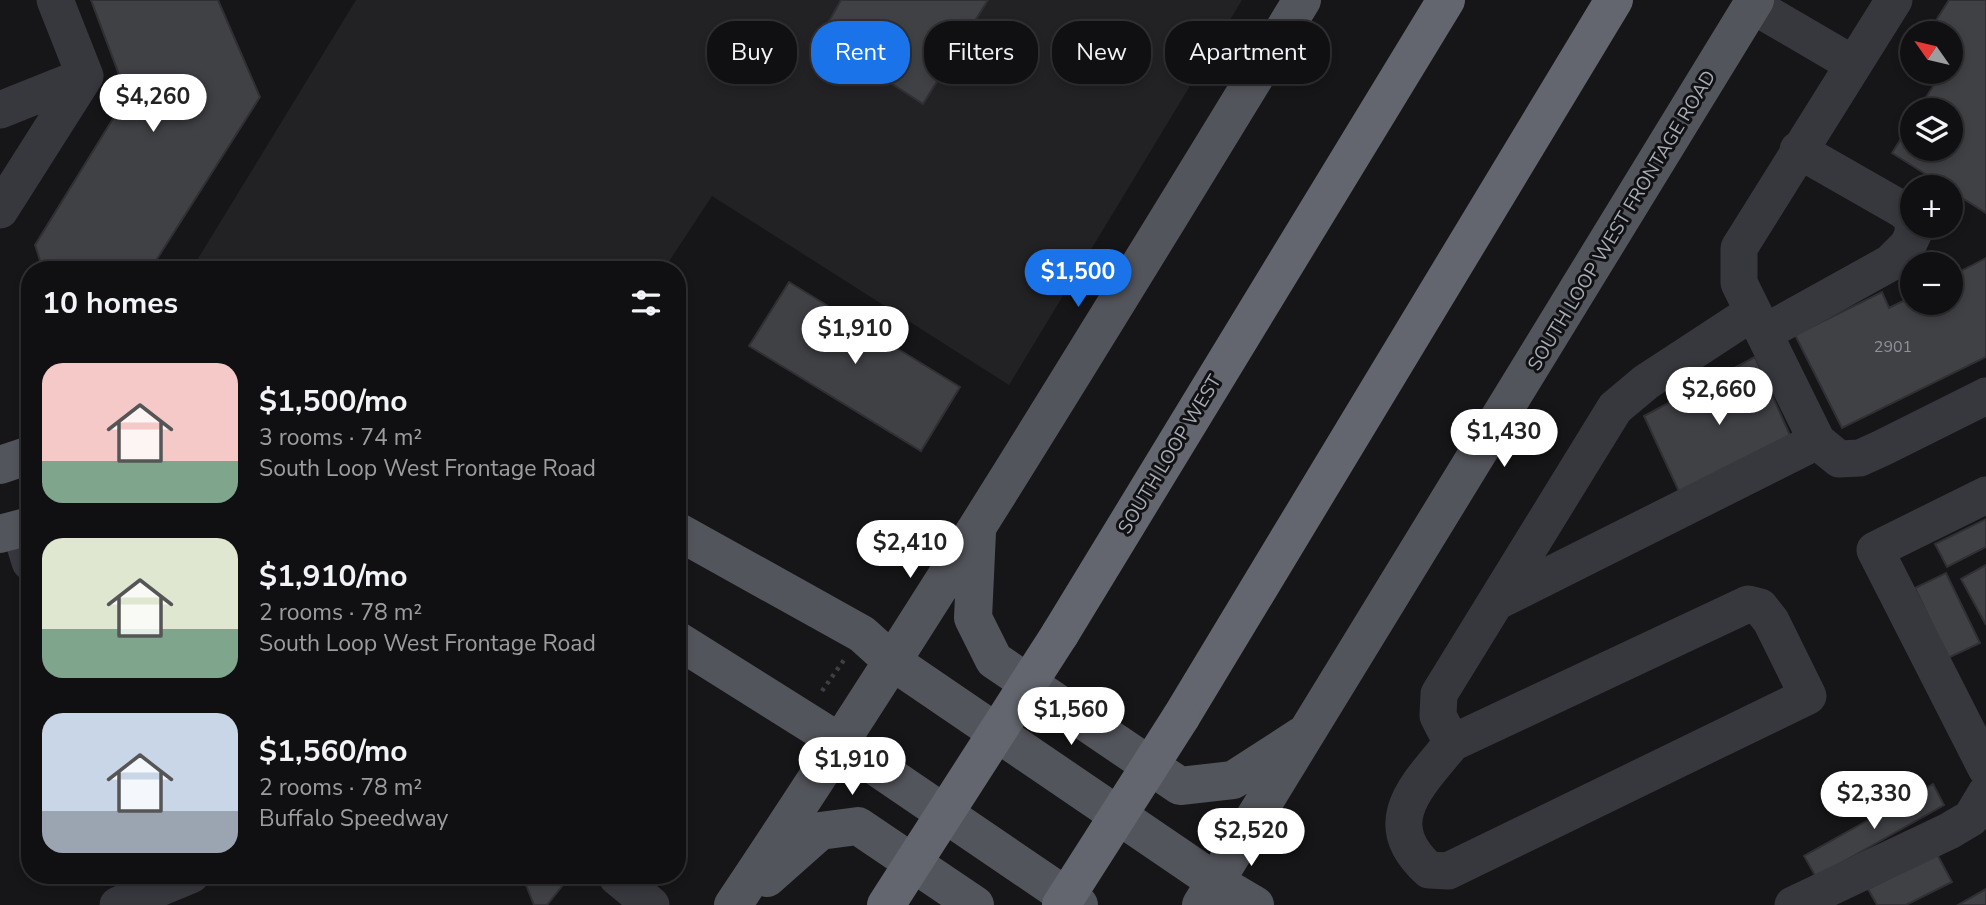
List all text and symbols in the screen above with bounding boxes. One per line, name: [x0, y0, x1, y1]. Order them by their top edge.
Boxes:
chip: Buy: [707, 21, 797, 84]
chip: Rent: [811, 21, 910, 84]
chip: Filters: [924, 21, 1038, 84]
chip: New: [1052, 21, 1151, 84]
chip: Apartment: [1165, 21, 1330, 84]
north arrow: [1900, 21, 1964, 84]
map controls: [1900, 21, 1963, 315]
street label: SOUTH LOOP WEST FRONTAGE ROAD: [1522, 66, 1722, 376]
pin: $4,260: [96, 74, 210, 134]
text: $4,260: [116, 81, 190, 112]
button: layers: [1900, 98, 1963, 161]
button: +: [1900, 175, 1963, 238]
pin: $1,500: [1021, 250, 1135, 309]
button: −: [1900, 252, 1963, 315]
text: $1,500: [1041, 256, 1115, 287]
text: 10 homes: [42, 283, 178, 324]
icon: filters: [627, 284, 665, 322]
pin: $1,910: [798, 306, 912, 366]
text: $1,910: [818, 313, 892, 344]
house number: 2901: [1874, 336, 1912, 358]
pin: $2,660: [1662, 368, 1776, 427]
street label: SOUTH LOOP WEST: [1112, 370, 1228, 539]
text: $2,660: [1682, 374, 1756, 405]
text: $1,500/mo: [259, 381, 408, 422]
icon: home: [98, 391, 182, 475]
pin: $1,430: [1447, 410, 1561, 469]
text: $1,430: [1467, 416, 1541, 447]
text: 3 rooms · 74 m²: [259, 422, 422, 453]
text: South Loop West Frontage Road: [259, 453, 596, 484]
pin: $2,410: [853, 520, 967, 580]
text: $2,410: [873, 527, 947, 558]
text: $1,910/mo: [259, 556, 408, 597]
icon: home: [98, 566, 182, 650]
text: 2 rooms · 78 m²: [259, 597, 422, 628]
text: South Loop West Frontage Road: [259, 628, 596, 659]
pin: $1,560: [1014, 688, 1128, 747]
text: $1,560: [1034, 694, 1108, 725]
text: $1,560/mo: [259, 731, 408, 772]
pin: $1,910: [795, 738, 909, 797]
icon: home: [98, 741, 182, 825]
text: $1,910: [815, 744, 889, 775]
text: 2 rooms · 78 m²: [259, 772, 422, 803]
pin: $2,330: [1817, 772, 1931, 831]
text: $2,330: [1837, 778, 1911, 809]
text: Buffalo Speedway: [259, 803, 448, 834]
pin: $2,520: [1194, 808, 1308, 868]
text: $2,520: [1214, 815, 1288, 846]

